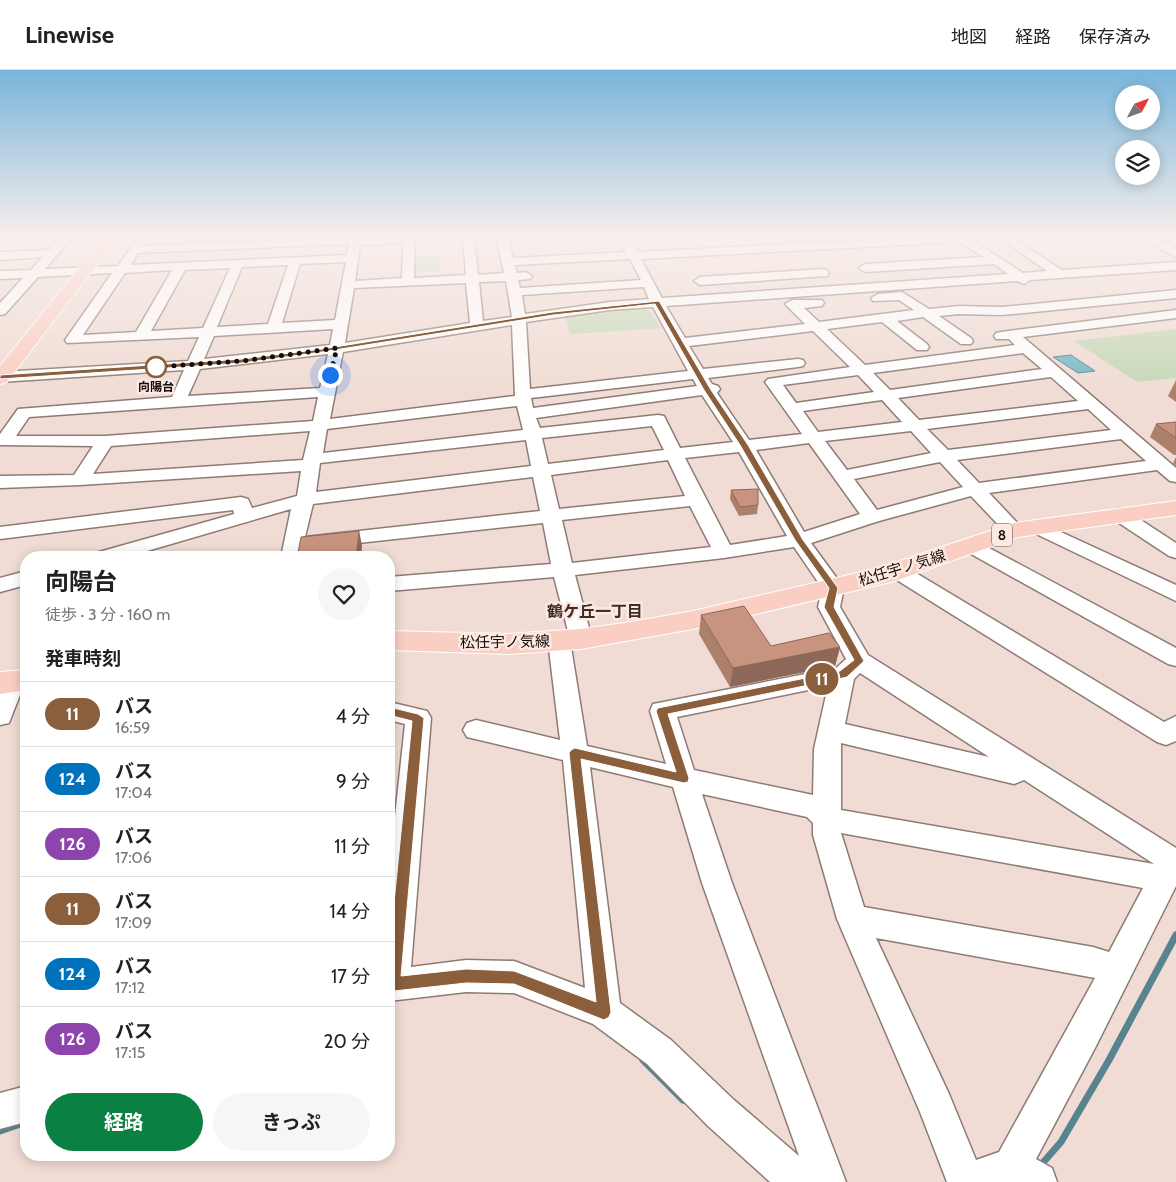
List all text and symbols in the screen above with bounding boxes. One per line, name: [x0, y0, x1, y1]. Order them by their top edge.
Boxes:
text: Linewise: [25, 20, 114, 49]
text: 地図: [951, 26, 987, 48]
text: 経路: [1015, 26, 1051, 48]
text: 保存済み: [1079, 26, 1151, 48]
north arrow: [1115, 85, 1160, 130]
map controls: [1115, 85, 1160, 185]
button: layers: [1115, 140, 1160, 185]
marker: 向陽台: [145, 356, 167, 378]
your location: [318, 363, 343, 388]
place label: 向陽台: [138, 379, 174, 394]
road number: 8: [992, 524, 1012, 546]
street label: 松任宇ノ気線: [856, 546, 948, 590]
text: 向陽台: [45, 567, 117, 596]
button: heart: [318, 568, 370, 620]
district label: 鶴ケ丘一丁目: [547, 602, 643, 621]
text: 徒歩 · 3 分 · 160 m: [45, 605, 170, 624]
street label: 松任宇ノ気線: [460, 632, 550, 652]
text: 発車時刻: [45, 647, 121, 670]
line badge: 11: [800, 663, 844, 695]
text: 11: [815, 668, 829, 690]
text: バス: [115, 695, 153, 718]
text: 11: [66, 703, 79, 725]
text: 4 分: [336, 705, 370, 728]
text: 16:59: [115, 718, 150, 737]
text: バス: [115, 760, 153, 783]
text: 124: [59, 768, 86, 790]
text: 9 分: [336, 770, 370, 793]
text: 17:04: [115, 783, 152, 802]
text: バス: [115, 825, 153, 848]
text: 126: [59, 833, 86, 855]
text: 11 分: [334, 835, 370, 858]
text: 17:06: [115, 848, 152, 867]
text: バス: [115, 890, 153, 913]
text: 11: [66, 898, 79, 920]
text: 14 分: [330, 900, 370, 923]
text: 17:09: [115, 913, 152, 932]
text: バス: [115, 955, 153, 978]
text: 124: [59, 963, 86, 985]
text: 17 分: [331, 965, 370, 988]
text: 17:12: [115, 978, 145, 997]
text: バス: [115, 1020, 153, 1043]
text: 126: [59, 1028, 86, 1050]
text: 20 分: [324, 1030, 370, 1053]
text: 17:15: [115, 1043, 145, 1062]
button: 経路: [45, 1093, 203, 1151]
button: きっぷ: [213, 1093, 370, 1151]

